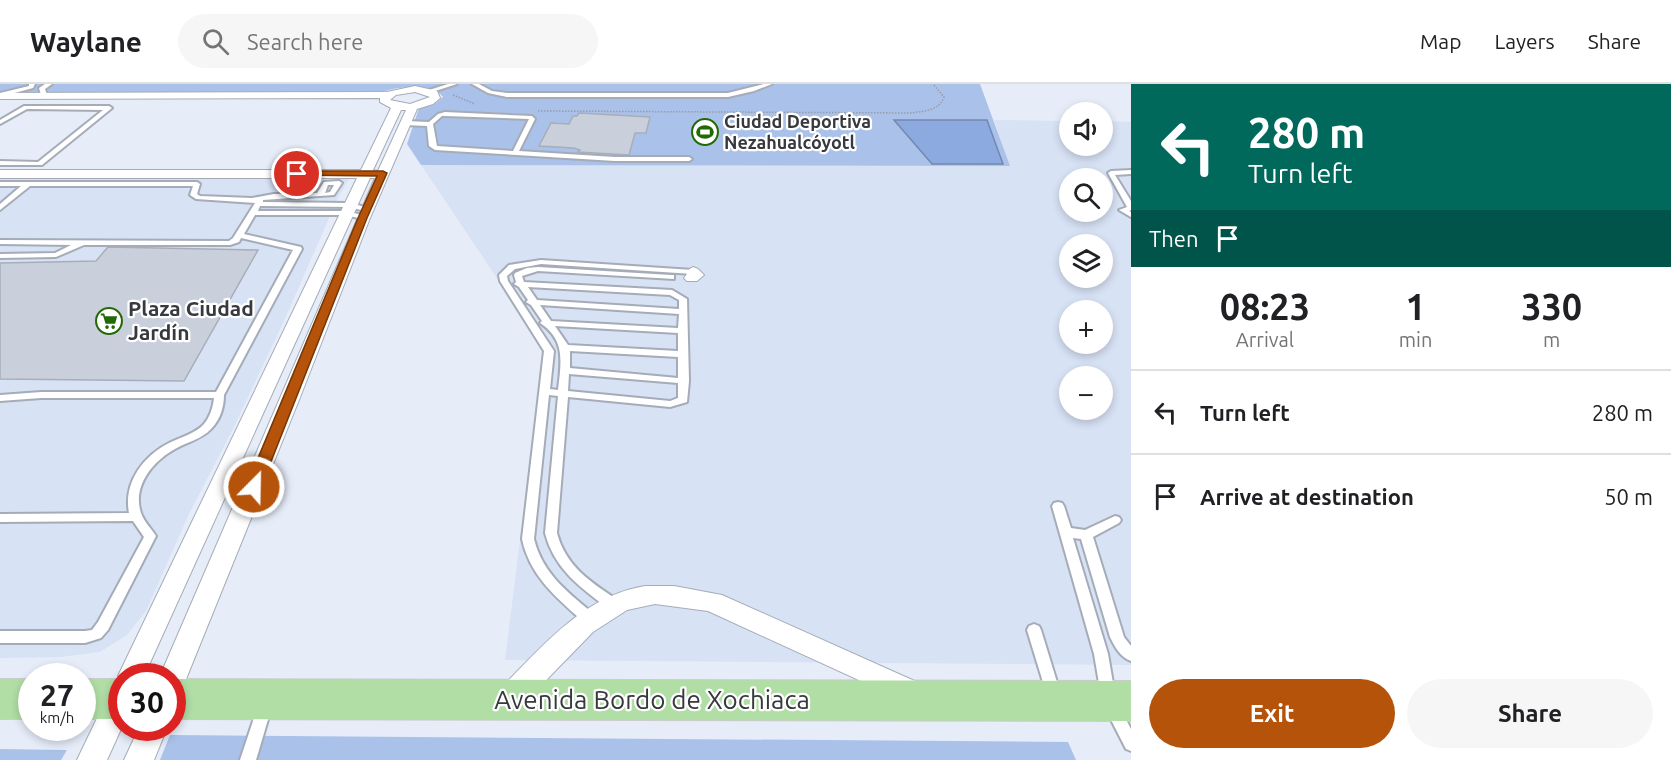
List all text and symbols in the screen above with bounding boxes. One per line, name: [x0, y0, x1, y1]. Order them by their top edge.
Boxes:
search box: [178, 14, 598, 68]
icon: search: [199, 25, 232, 58]
text: Waylane: [30, 26, 142, 57]
text: Search here: [247, 29, 363, 54]
text: Map: [1420, 29, 1461, 53]
text: Layers: [1494, 29, 1555, 53]
text: Share: [1588, 29, 1641, 53]
map controls: [1059, 102, 1113, 420]
button: sound: [1059, 102, 1113, 156]
icon: left: [1149, 108, 1227, 186]
text: 280 m: [1248, 109, 1365, 156]
place label: Ciudad Deportiva Nezahualcóyotl: [724, 111, 871, 152]
sports icon: Ciudad Deportiva Nezahualcóyotl: [690, 117, 720, 147]
pin: [271, 148, 322, 199]
icon: arrive: [280, 157, 313, 190]
text: Turn left: [1248, 158, 1352, 188]
button: search: [1059, 168, 1113, 222]
icon: arrive: [1211, 222, 1244, 255]
text: Then: [1149, 226, 1199, 251]
button: layers: [1059, 234, 1113, 288]
text: 08:23: [1220, 286, 1310, 327]
text: 1: [1405, 286, 1426, 327]
text: 330: [1521, 286, 1582, 327]
place label: Plaza Ciudad Jardín: [128, 296, 254, 344]
button: +: [1059, 300, 1113, 354]
supermarket icon: Plaza Ciudad Jardín: [94, 306, 124, 336]
text: Arrival: [1236, 328, 1294, 351]
text: min: [1399, 328, 1432, 351]
text: m: [1543, 328, 1560, 351]
button: −: [1059, 366, 1113, 420]
icon: left: [1149, 396, 1182, 429]
text: Turn left: [1200, 400, 1290, 425]
text: 280 m: [1592, 400, 1653, 425]
position arrow: [222, 455, 286, 519]
icon: arrive: [1149, 480, 1182, 513]
text: Arrive at destination: [1200, 484, 1414, 509]
text: 50 m: [1604, 484, 1653, 509]
speed limit sign: 30: [108, 663, 186, 741]
text: 27: [40, 678, 74, 712]
button: Exit: [1149, 679, 1395, 748]
button: Share: [1407, 679, 1653, 748]
street label: Avenida Bordo de Xochiaca: [494, 685, 810, 714]
text: km/h: [40, 709, 74, 726]

